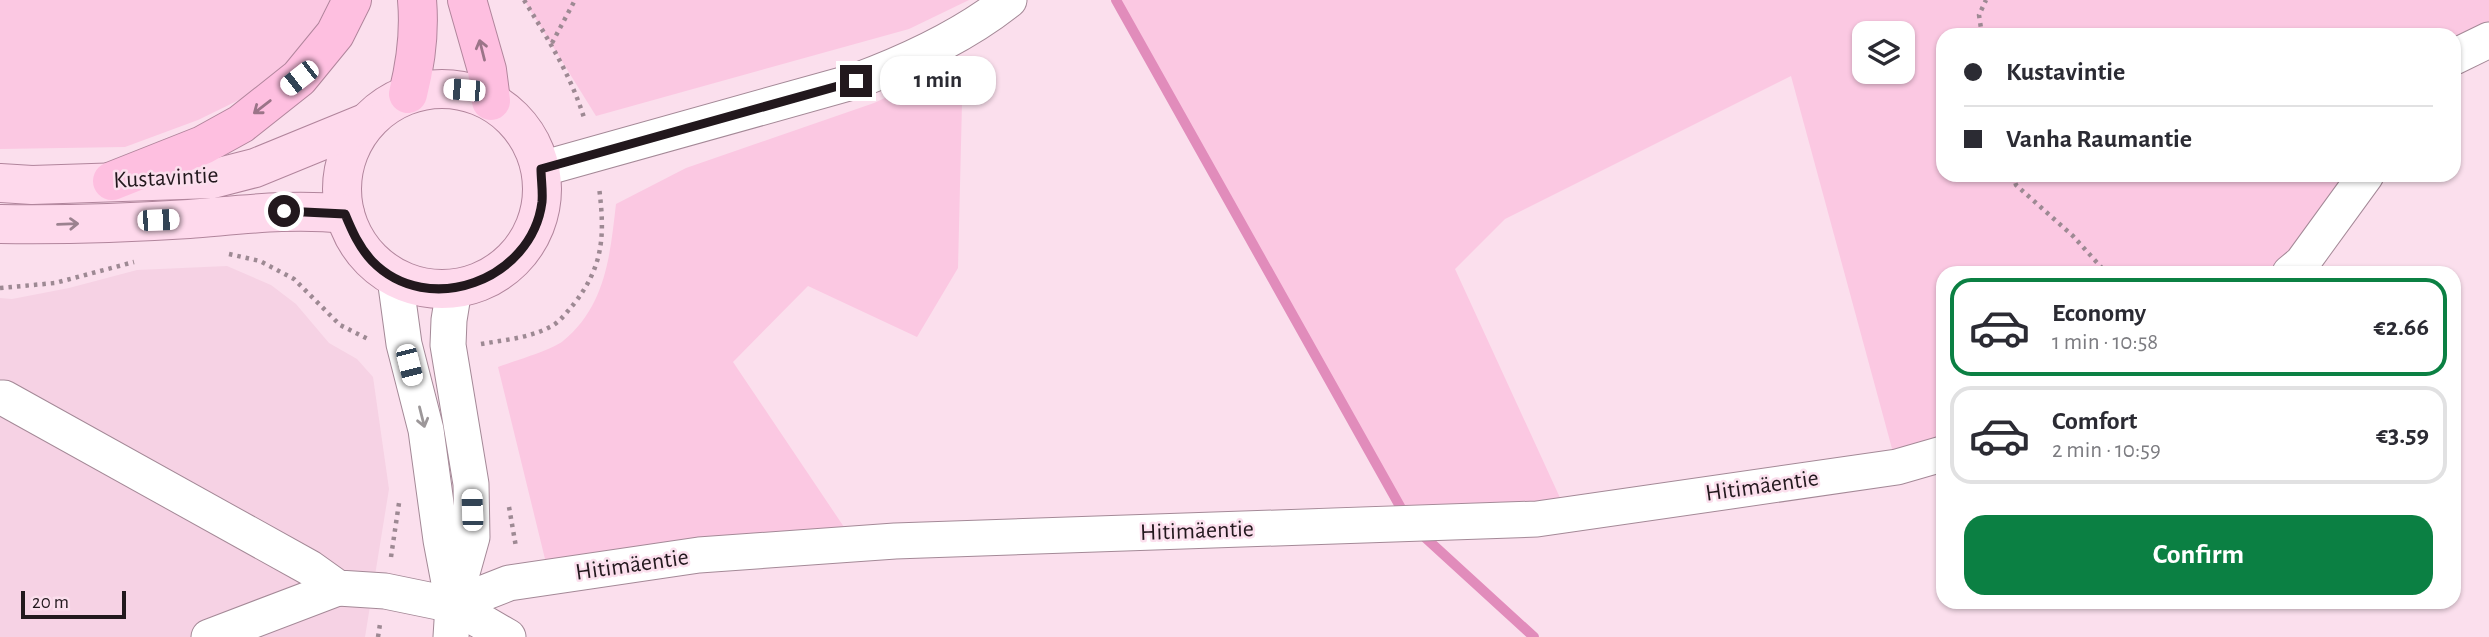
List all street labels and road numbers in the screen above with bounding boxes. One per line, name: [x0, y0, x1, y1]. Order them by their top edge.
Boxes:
street label: Kustavintie: [113, 163, 219, 193]
street label: Hitimäentie: [1704, 466, 1820, 506]
street label: Hitimäentie: [1140, 517, 1254, 545]
street label: Hitimäentie: [574, 545, 690, 585]

